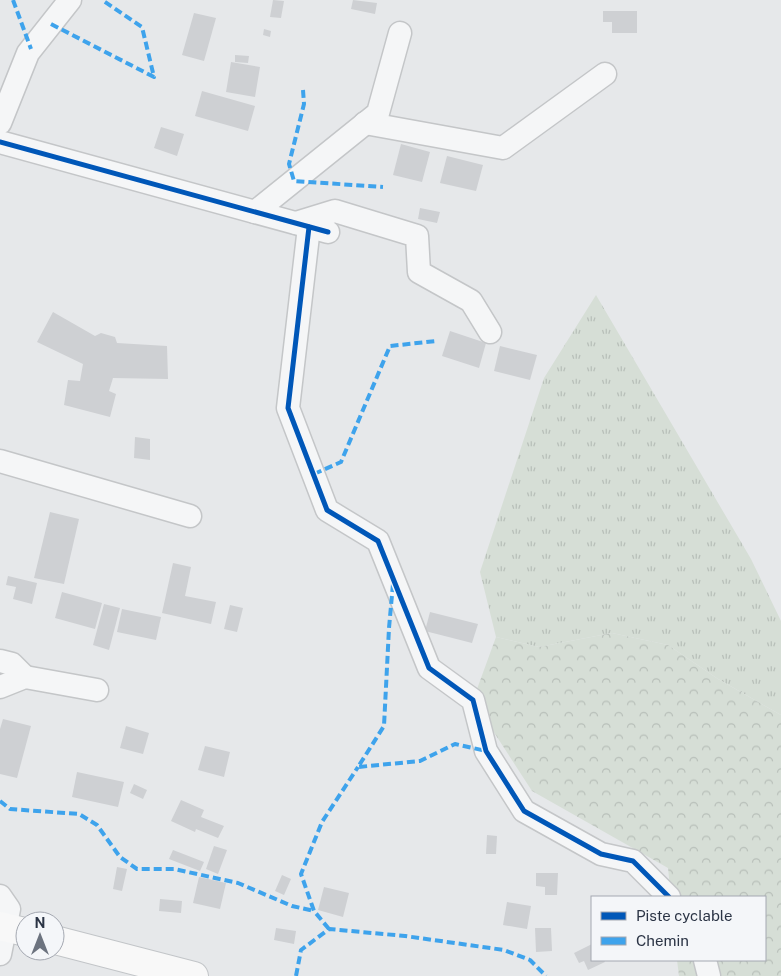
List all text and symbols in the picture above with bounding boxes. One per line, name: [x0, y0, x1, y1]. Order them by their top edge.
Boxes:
legend: [591, 896, 766, 961]
text: Piste cyclable: [636, 907, 733, 924]
north arrow: [15, 911, 65, 961]
text: N: [35, 915, 45, 931]
text: Chemin: [636, 932, 689, 949]

